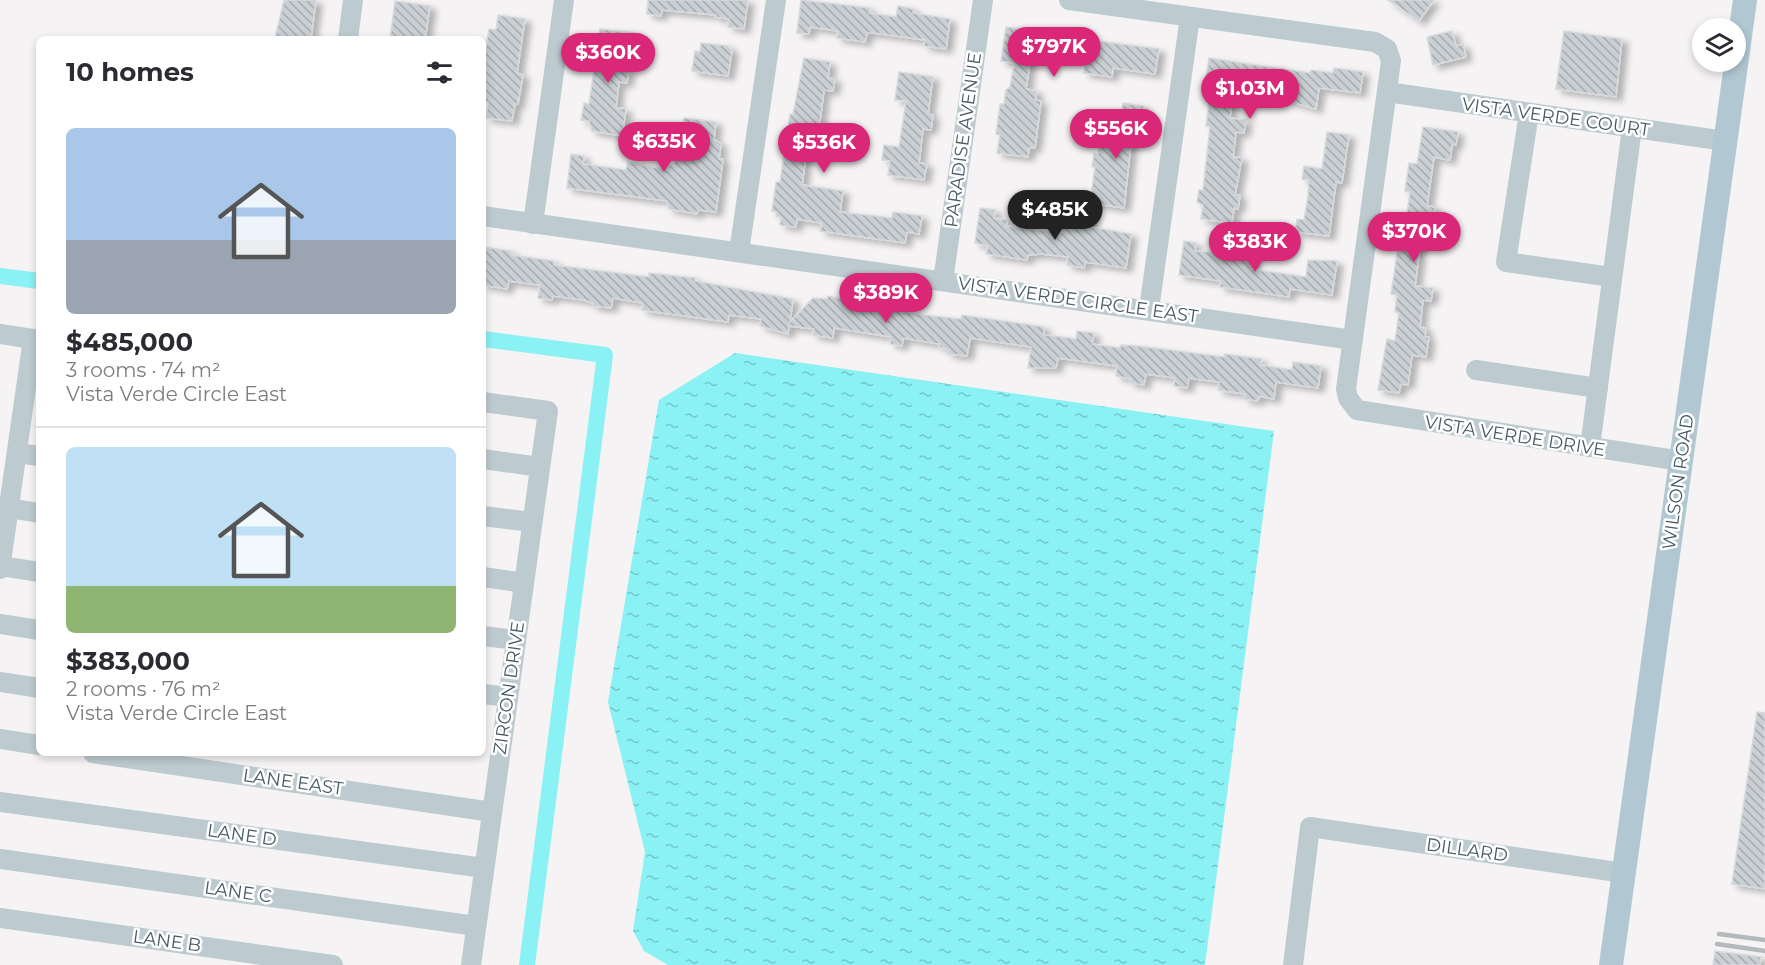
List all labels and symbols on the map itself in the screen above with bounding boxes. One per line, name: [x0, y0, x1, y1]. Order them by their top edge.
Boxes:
pin: $797K: [1012, 27, 1096, 78]
pin: $360K: [566, 33, 650, 84]
street label: PARADISE AVENUE: [940, 51, 986, 229]
pin: $1.03M: [1201, 69, 1299, 120]
street label: VISTA VERDE COURT: [1461, 93, 1652, 141]
pin: $556K: [1074, 109, 1158, 160]
pin: $635K: [622, 122, 706, 173]
pin: $536K: [782, 123, 866, 174]
pin: $485K: [1013, 190, 1097, 241]
pin: $370K: [1372, 212, 1456, 263]
pin: $383K: [1213, 222, 1297, 273]
street label: VISTA VERDE CIRCLE EAST: [956, 272, 1200, 328]
pin: $389K: [844, 273, 928, 324]
street label: VISTA VERDE DRIVE: [1423, 411, 1607, 461]
street label: WILSON ROAD: [1658, 413, 1698, 551]
street label: ZIRCON DRIVE: [489, 620, 529, 756]
street label: LANE EAST: [241, 764, 345, 800]
street label: LANE D: [206, 819, 278, 851]
street label: DILLARD: [1425, 833, 1509, 867]
street label: LANE C: [203, 876, 273, 908]
street label: LANE B: [132, 925, 202, 957]

